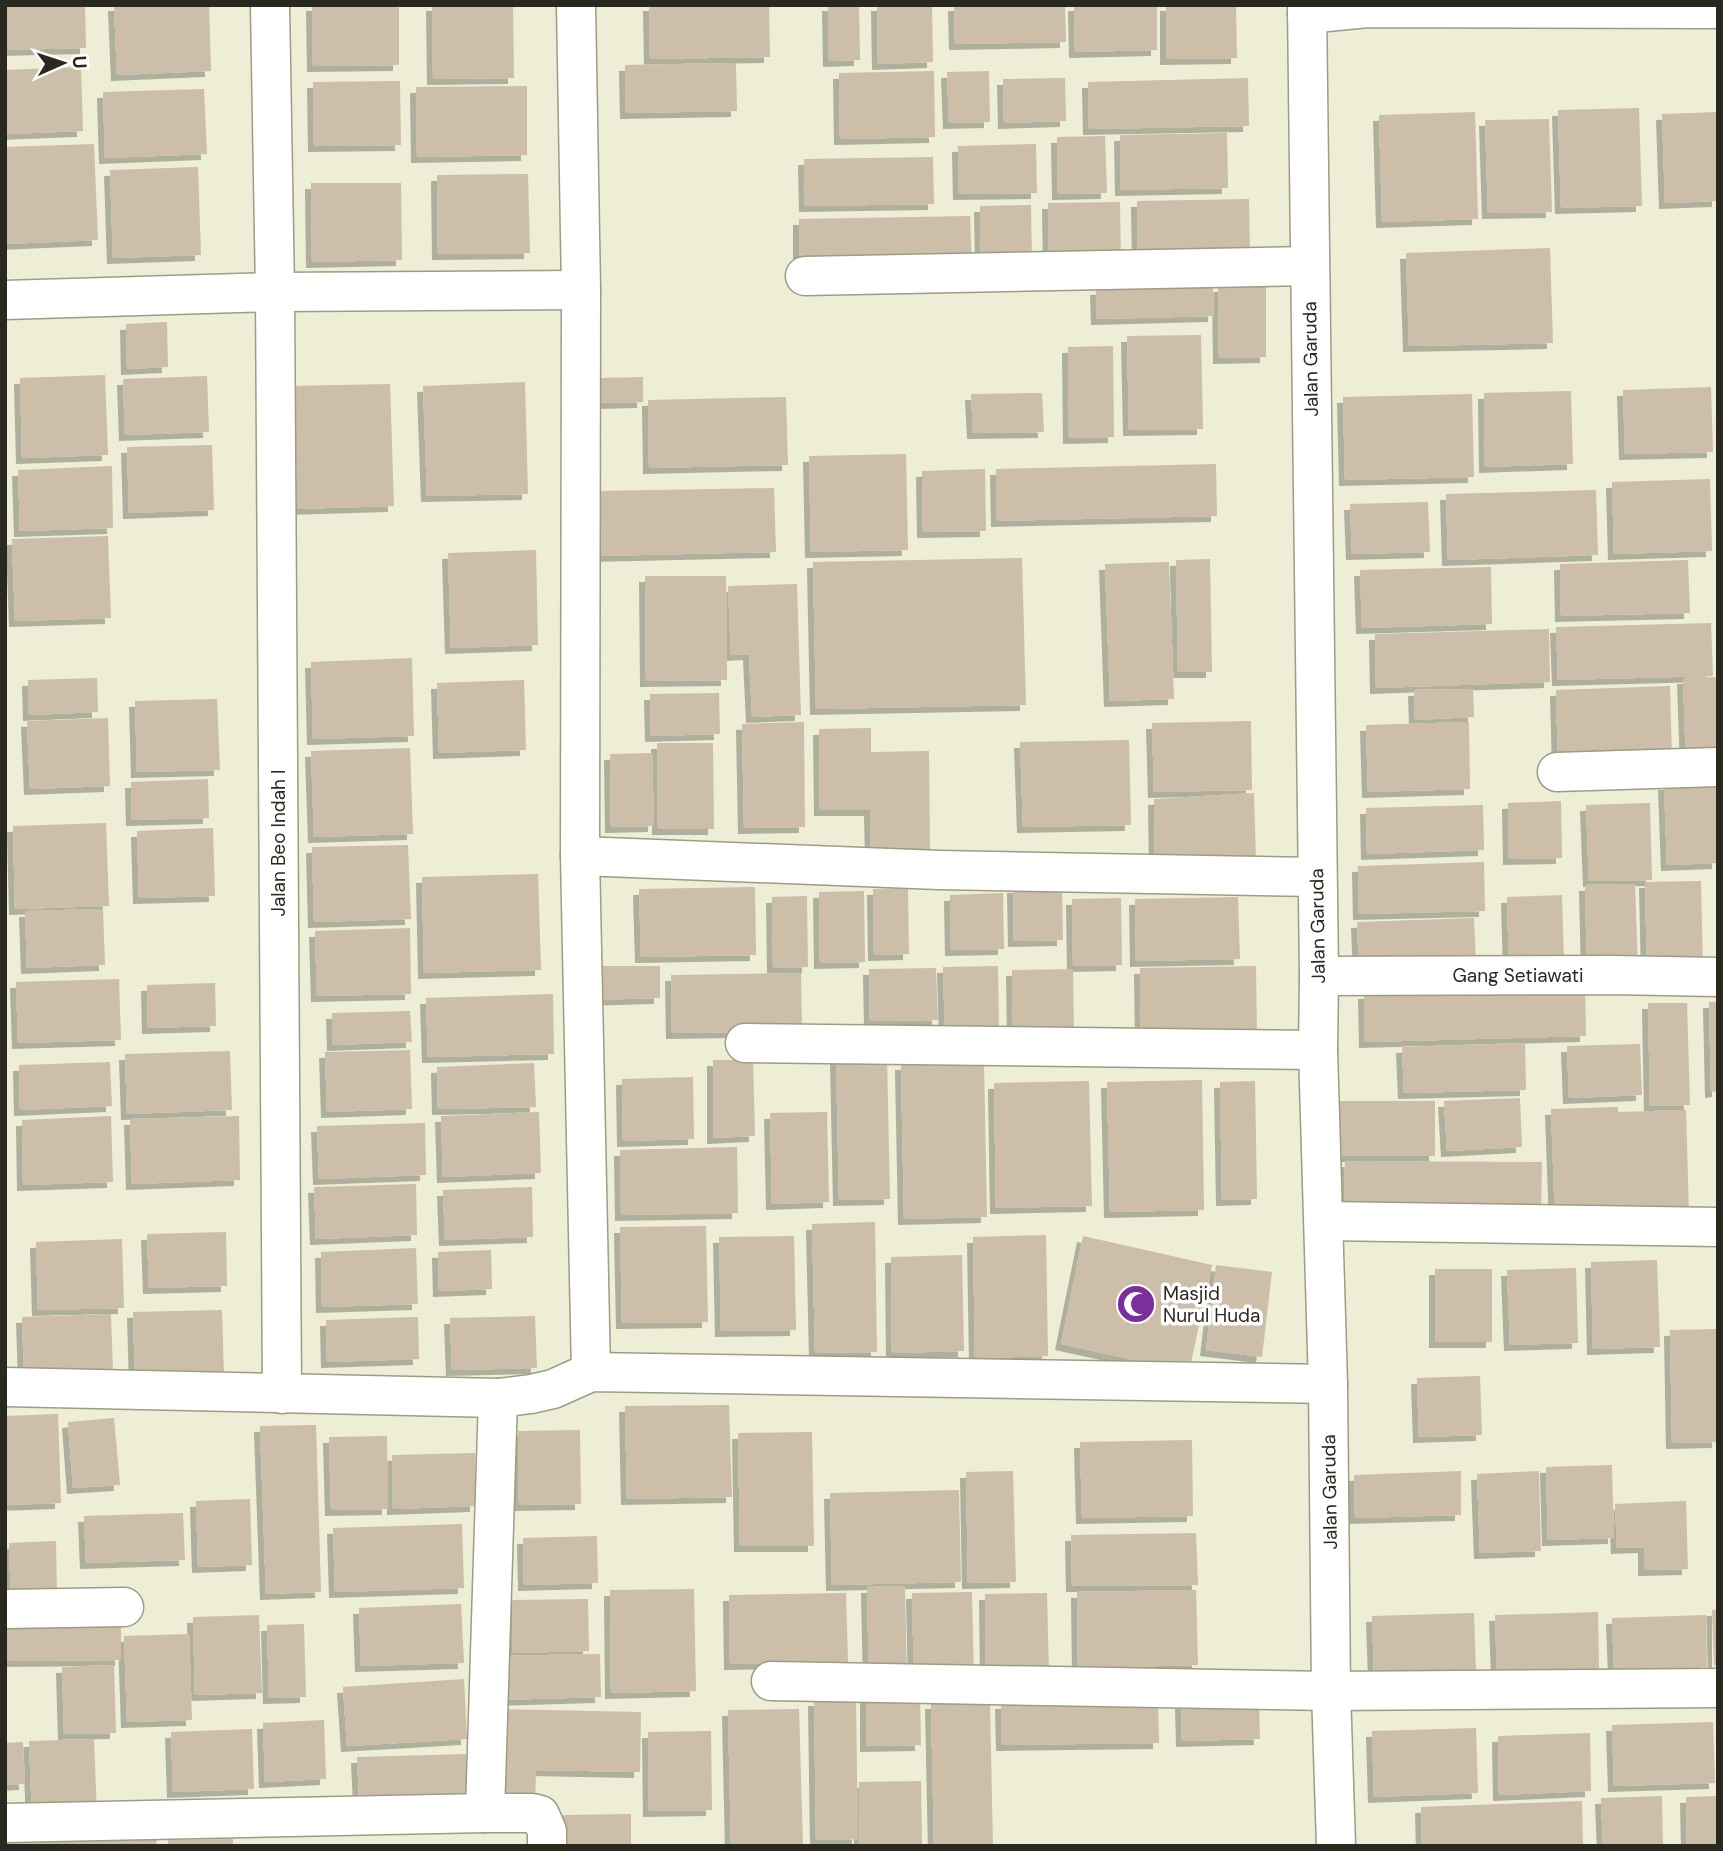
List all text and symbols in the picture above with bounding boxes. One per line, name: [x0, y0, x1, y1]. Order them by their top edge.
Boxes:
north arrow: [28, 28, 98, 98]
text: U: [67, 55, 92, 69]
street label: Jalan Garuda: [1297, 301, 1324, 417]
street label: Jalan Beo Indah I: [266, 770, 291, 917]
street label: Jalan Garuda: [1304, 868, 1331, 984]
street label: Gang Setiawati: [1452, 963, 1584, 988]
place label: Masjid Nurul Huda: [1163, 1281, 1260, 1328]
mosque icon: Masjid Nurul Huda: [1115, 1283, 1157, 1325]
street label: Jalan Garuda: [1316, 1434, 1343, 1550]

